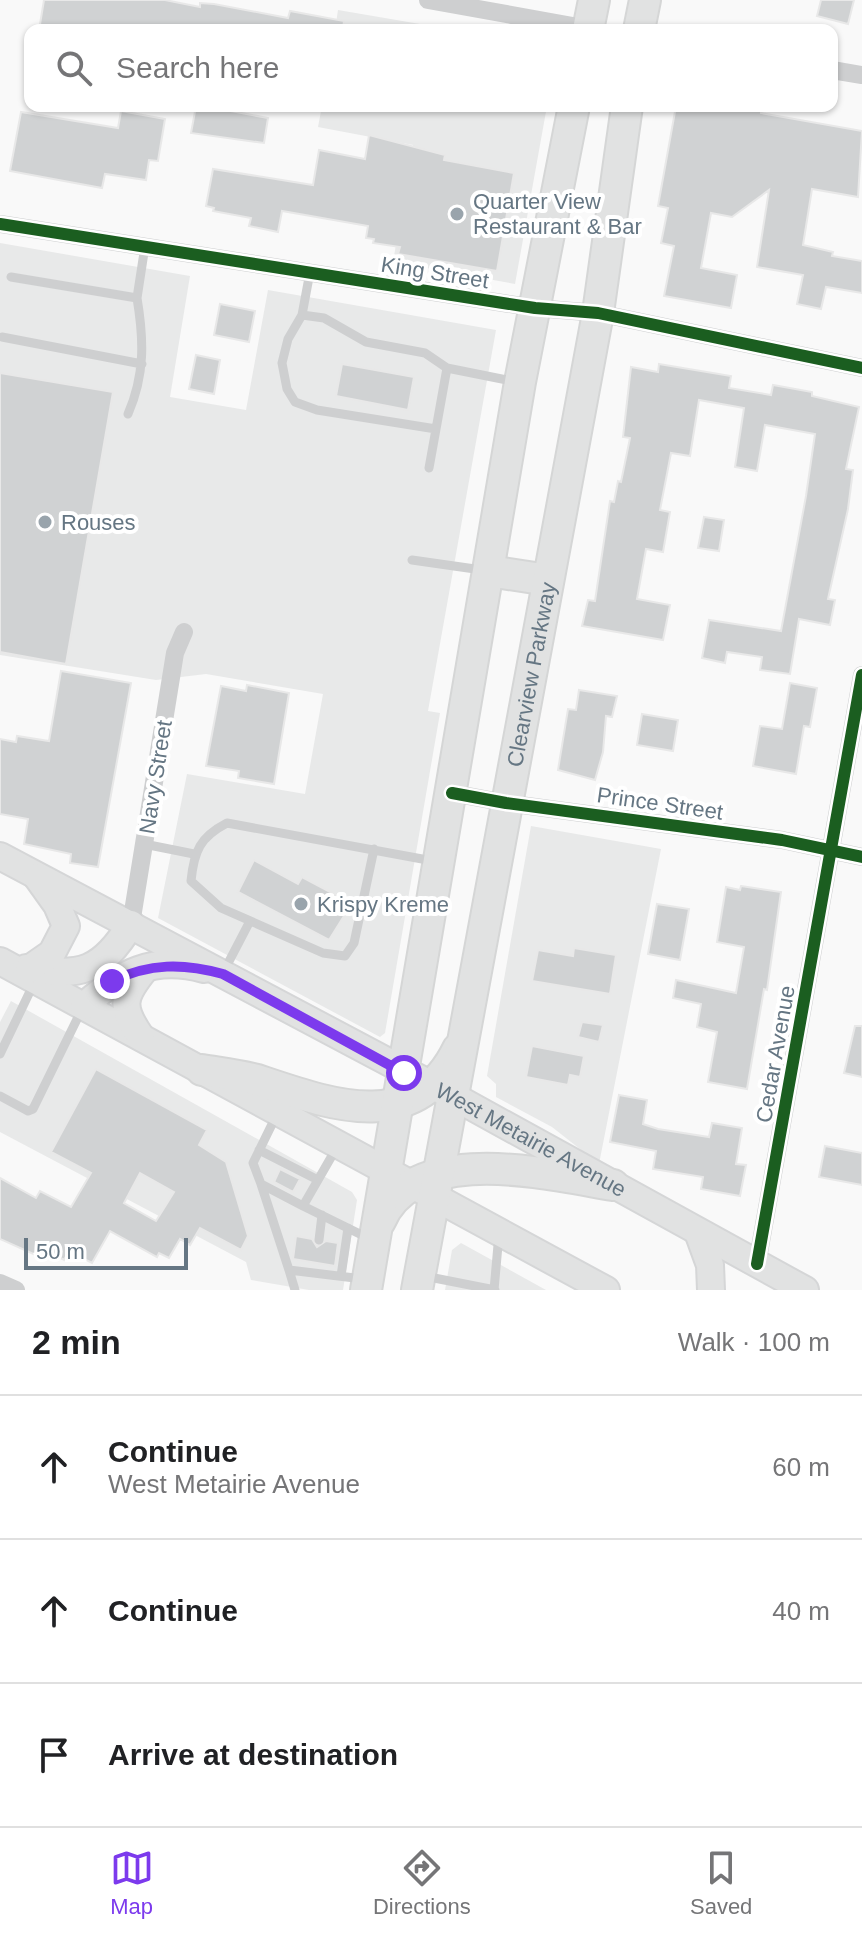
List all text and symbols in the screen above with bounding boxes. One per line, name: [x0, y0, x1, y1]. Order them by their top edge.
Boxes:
search box: [24, 24, 838, 112]
icon: search: [52, 46, 96, 90]
text: Search here: [116, 51, 279, 84]
place label: Quarter View Restaurant & Bar: [473, 189, 642, 239]
marker: Quarter View Restaurant & Bar: [448, 205, 466, 223]
street label: King Street: [379, 252, 491, 293]
place label: Rouses: [61, 510, 136, 535]
marker: Rouses: [36, 513, 54, 531]
street label: Clearview Parkway: [502, 580, 561, 769]
street label: Navy Street: [134, 718, 177, 836]
street label: Prince Street: [595, 782, 725, 825]
place label: Krispy Kreme: [317, 892, 449, 917]
marker: Krispy Kreme: [292, 895, 310, 913]
route end: [94, 963, 130, 999]
street label: Cedar Avenue: [751, 983, 800, 1125]
route start: [386, 1055, 422, 1091]
street label: West Metairie Avenue: [431, 1077, 630, 1202]
scale bar: [24, 1234, 188, 1270]
text: 50 m: [36, 1239, 85, 1264]
text: 2 min: [32, 1323, 121, 1361]
text: Walk · 100 m: [678, 1327, 830, 1357]
text: Continue: [108, 1435, 238, 1468]
icon: ahead: [32, 1445, 76, 1489]
text: 60 m: [772, 1452, 830, 1482]
text: West Metairie Avenue: [108, 1469, 360, 1499]
icon: ahead: [32, 1589, 76, 1633]
text: Continue: [108, 1594, 238, 1627]
text: 40 m: [772, 1596, 830, 1626]
icon: arrive: [32, 1733, 76, 1777]
text: Arrive at destination: [108, 1738, 398, 1771]
tab: Map: [110, 1846, 154, 1920]
tab: Directions: [373, 1846, 471, 1920]
tab: Saved: [690, 1846, 752, 1920]

